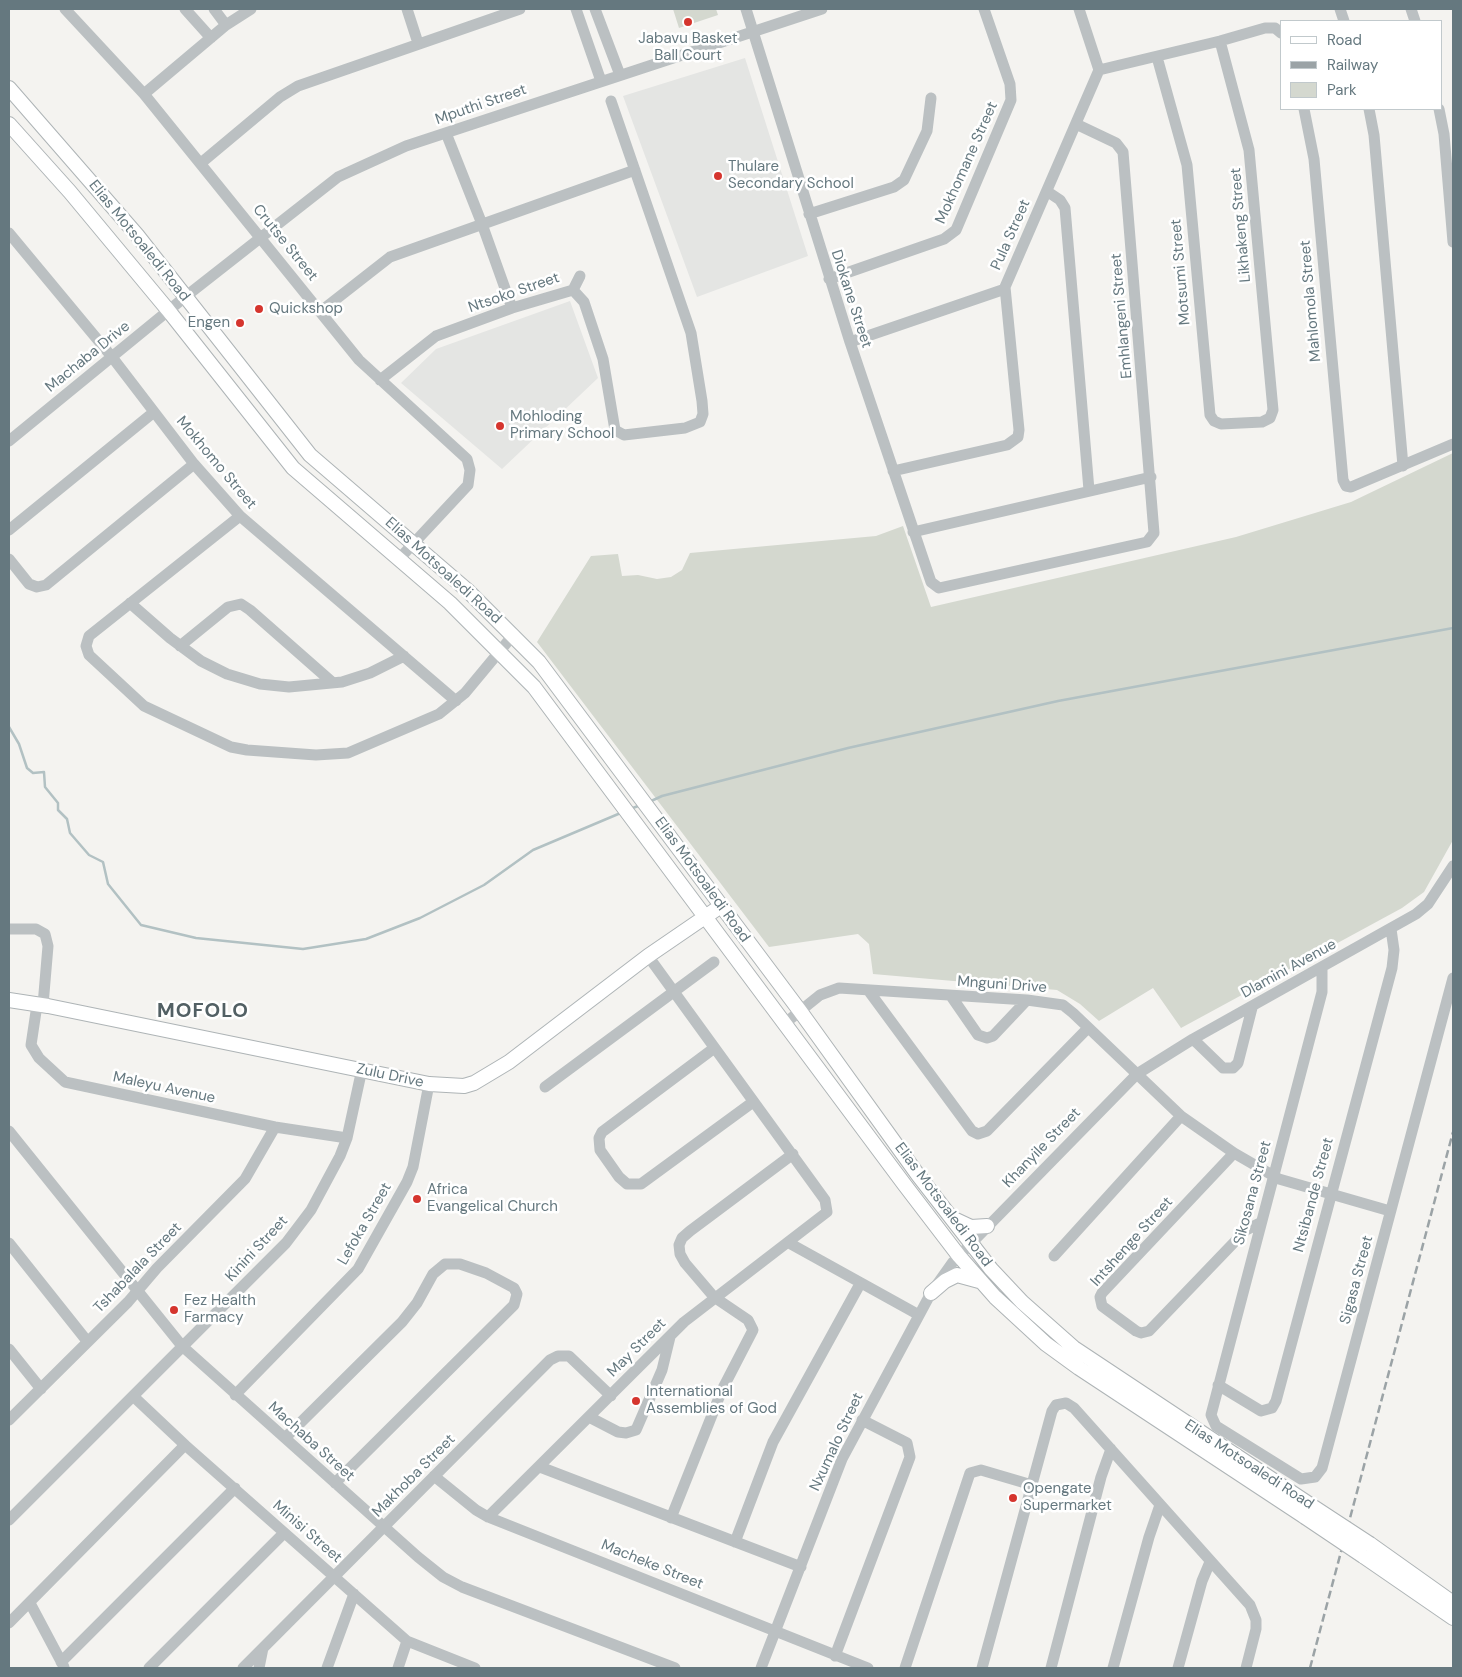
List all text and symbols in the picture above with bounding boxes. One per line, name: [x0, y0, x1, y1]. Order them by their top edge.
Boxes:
marker: Jabavu Basket Ball Court: [682, 16, 694, 28]
legend: [1280, 20, 1442, 110]
place label: Jabavu Basket Ball Court: [638, 30, 738, 65]
text: Road: [1327, 30, 1362, 50]
text: Railway: [1327, 55, 1378, 75]
text: Park: [1327, 80, 1357, 100]
street label: Mputhi Street: [433, 81, 529, 129]
street label: Mokhomane Street: [932, 99, 1002, 227]
place label: Thulare Secondary School: [728, 158, 854, 193]
street label: Likhakeng Street: [1227, 167, 1255, 283]
marker: Thulare Secondary School: [712, 170, 724, 182]
street label: Elias Motsoaledi Road: [85, 177, 193, 305]
street label: Pula Street: [987, 197, 1035, 273]
street label: Crutse Street: [249, 201, 321, 285]
street label: Motsumi Street: [1167, 218, 1195, 326]
street label: Mahlomola Street: [1297, 239, 1325, 363]
street label: Diokane Street: [827, 248, 875, 350]
street label: Emhlangeni Street: [1108, 253, 1136, 379]
street label: Ntsoko Street: [466, 269, 562, 317]
place label: Quickshop: [269, 300, 343, 318]
marker: Quickshop: [253, 303, 265, 315]
place label: Engen: [188, 314, 230, 332]
marker: Engen: [234, 317, 246, 329]
street label: Machaba Drive: [42, 318, 134, 396]
place label: Mohloding Primary School: [510, 408, 614, 443]
street label: Mokhomo Street: [172, 413, 260, 513]
marker: Mohloding Primary School: [494, 420, 506, 432]
street label: Elias Motsoaledi Road: [381, 514, 505, 628]
street label: Elias Motsoaledi Road: [650, 814, 754, 946]
street label: Dlamini Avenue: [1238, 935, 1340, 1003]
street label: Mnguni Drive: [957, 973, 1047, 997]
district label: MOFOLO: [156, 1000, 250, 1024]
street label: Zulu Drive: [355, 1060, 425, 1092]
street label: Maleyu Avenue: [111, 1068, 217, 1108]
street label: Khanyile Street: [999, 1104, 1085, 1192]
street label: Ntsibande Street: [1290, 1136, 1338, 1254]
street label: Elias Motsoaledi Road: [891, 1139, 995, 1271]
street label: Sikosana Street: [1230, 1139, 1276, 1247]
street label: Lefoka Street: [334, 1180, 396, 1268]
place label: Africa Evangelical Church: [427, 1181, 558, 1216]
marker: Africa Evangelical Church: [411, 1193, 423, 1205]
street label: Intshenge Street: [1087, 1193, 1177, 1291]
street label: Kinini Street: [222, 1212, 292, 1286]
street label: Tshabalala Street: [90, 1219, 186, 1317]
street label: Sigasa Street: [1337, 1234, 1377, 1326]
place label: Fez Health Farmacy: [184, 1292, 256, 1327]
marker: Fez Health Farmacy: [168, 1304, 180, 1316]
street label: May Street: [604, 1315, 670, 1381]
place label: International Assemblies of God: [646, 1383, 777, 1418]
street label: Nxumalo Street: [806, 1390, 868, 1494]
marker: International Assemblies of God: [630, 1395, 642, 1407]
street label: Machaba Street: [264, 1398, 358, 1486]
street label: Elias Motsoaledi Road: [1181, 1416, 1317, 1514]
street label: Makhoba Street: [369, 1431, 459, 1521]
place label: Opengate Supermarket: [1023, 1480, 1112, 1515]
marker: Opengate Supermarket: [1007, 1492, 1019, 1504]
street label: Minisi Street: [269, 1497, 345, 1567]
street label: Macheke Street: [598, 1536, 706, 1594]

